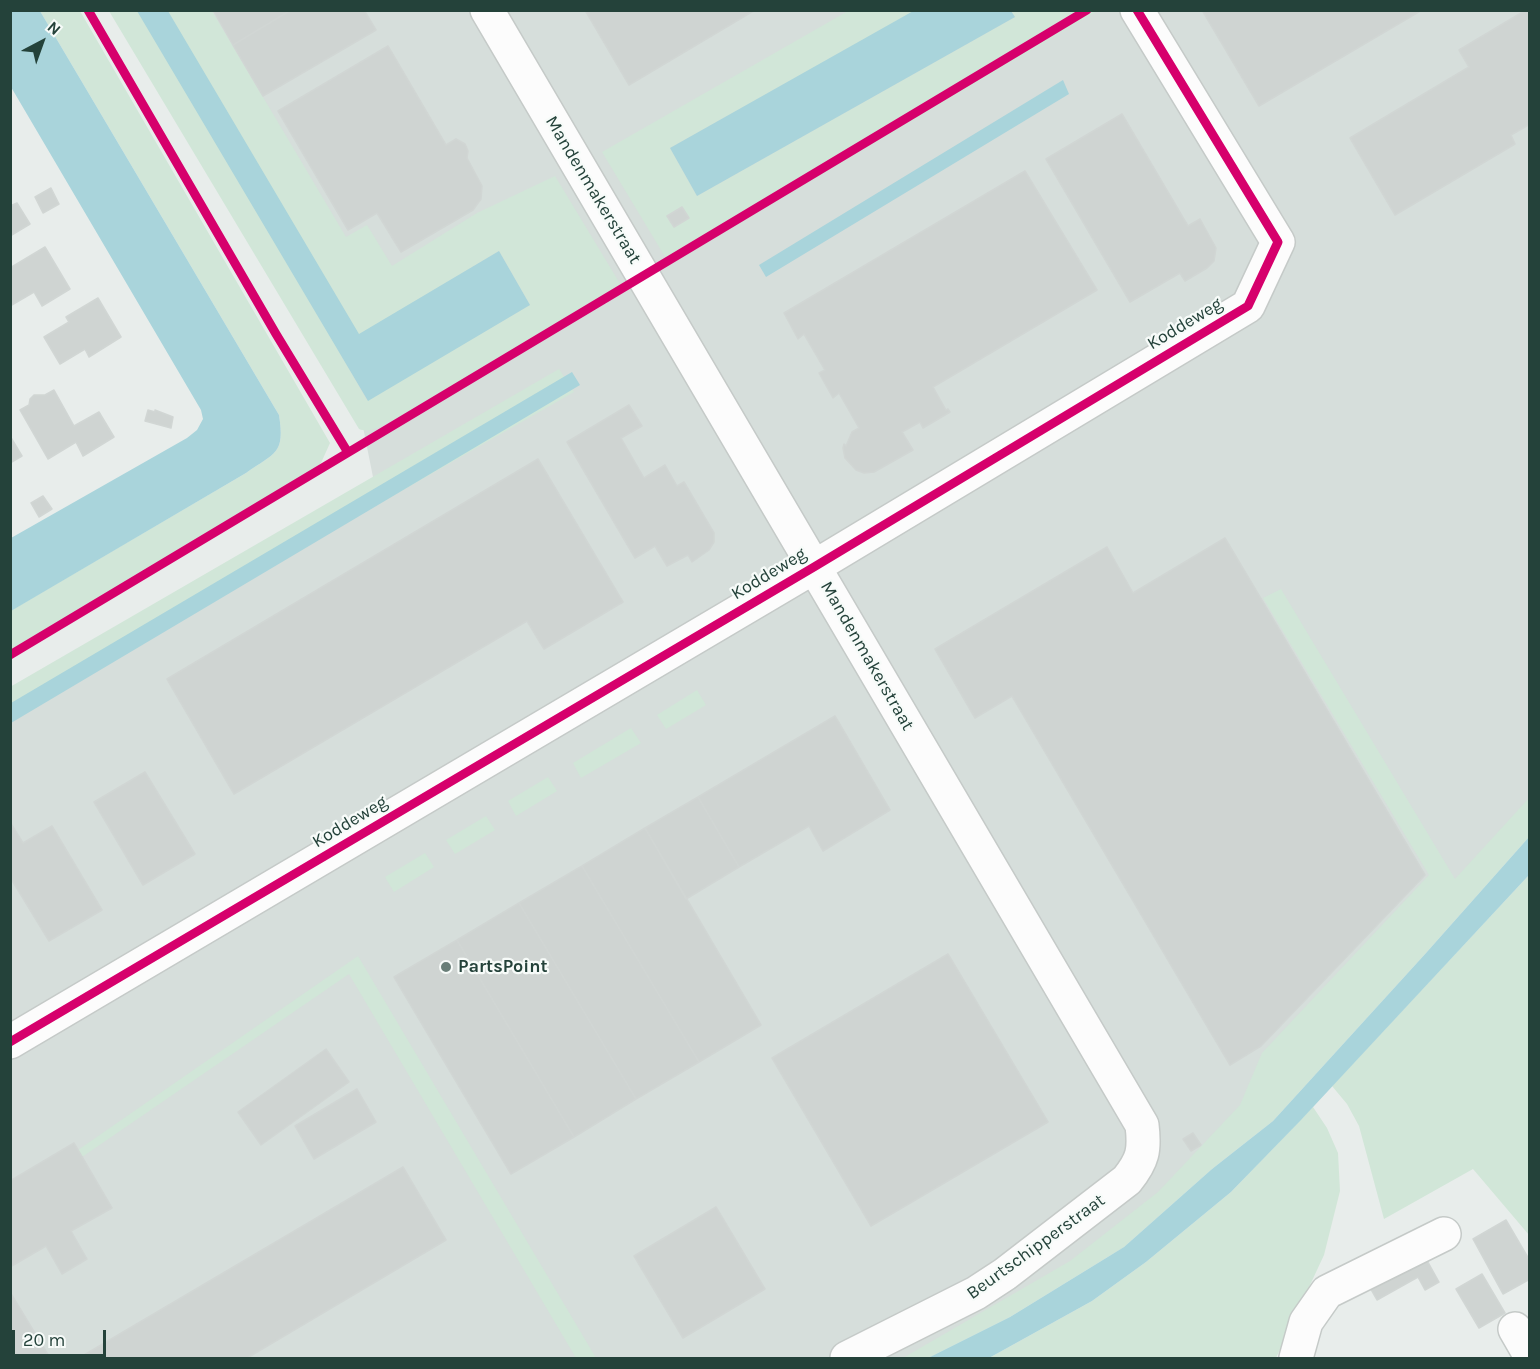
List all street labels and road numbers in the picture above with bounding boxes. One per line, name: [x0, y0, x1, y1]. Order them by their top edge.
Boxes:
street label: Mandenmakerstraat: [540, 112, 646, 268]
street label: Koddeweg: [1144, 293, 1226, 355]
street label: Koddeweg: [728, 543, 810, 605]
street label: Mandenmakerstraat: [815, 578, 919, 734]
street label: Koddeweg: [309, 791, 391, 853]
street label: Beurtschipperstraat: [963, 1190, 1109, 1304]

